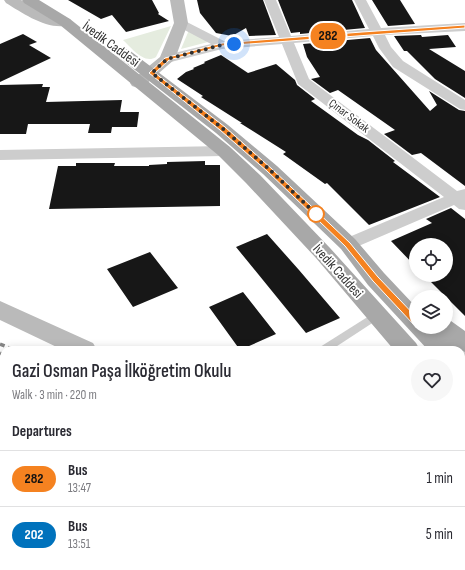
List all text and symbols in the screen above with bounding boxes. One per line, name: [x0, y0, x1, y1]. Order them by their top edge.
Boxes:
street label: İvedik Caddesi: [79, 18, 143, 70]
line badge: 282: [305, 23, 351, 49]
text: 282: [319, 27, 338, 44]
your location: [224, 34, 244, 54]
street label: Çınar Sokak: [326, 96, 373, 136]
unlabelled marker: [307, 205, 325, 223]
map controls: [409, 238, 453, 334]
button: locate: [409, 238, 453, 282]
street label: İvedik Caddesi: [309, 241, 367, 301]
button: layers: [409, 290, 453, 334]
button: heart: [411, 359, 453, 401]
text: Gazi Osman Paşa İlköğretim Okulu: [12, 360, 231, 383]
text: Walk · 3 min · 220 m: [12, 387, 97, 403]
text: Departures: [12, 422, 72, 441]
text: Bus: [68, 461, 87, 480]
text: 1 min: [427, 469, 453, 488]
text: 282: [25, 470, 44, 487]
text: 13:47: [68, 480, 91, 496]
text: Bus: [68, 517, 87, 536]
text: 5 min: [426, 525, 453, 544]
text: 202: [25, 526, 43, 543]
text: 13:51: [68, 536, 90, 552]

